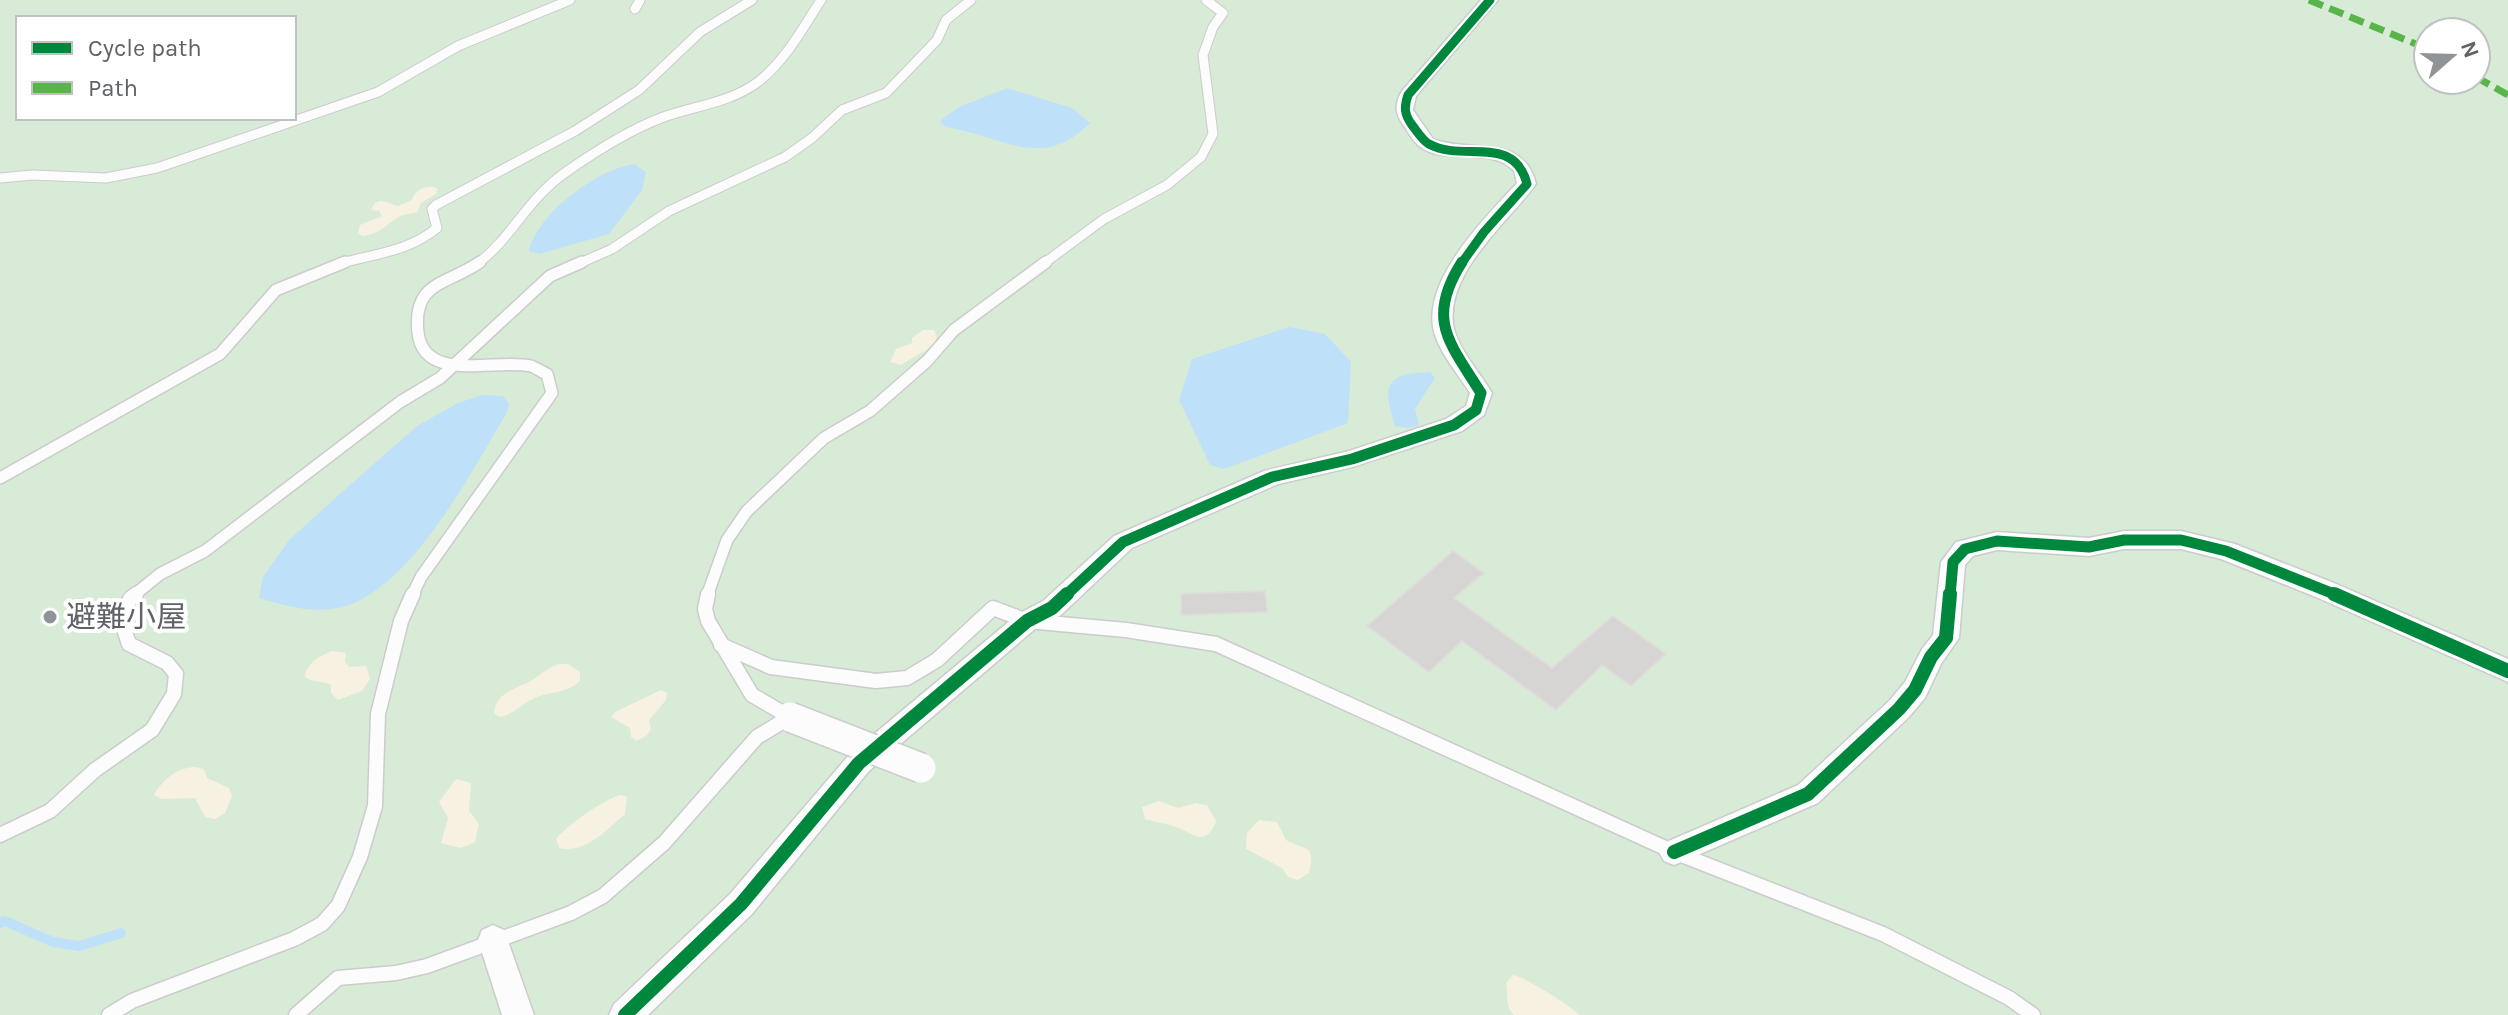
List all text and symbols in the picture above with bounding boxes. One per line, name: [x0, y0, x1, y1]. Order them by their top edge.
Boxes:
legend: [16, 16, 296, 120]
north arrow: [2412, 16, 2492, 96]
text: Cycle path: [88, 34, 202, 62]
text: N: [2455, 38, 2485, 61]
text: Path: [88, 74, 138, 102]
place label: 避難小屋: [66, 599, 186, 635]
marker: 避難小屋: [41, 608, 59, 626]

